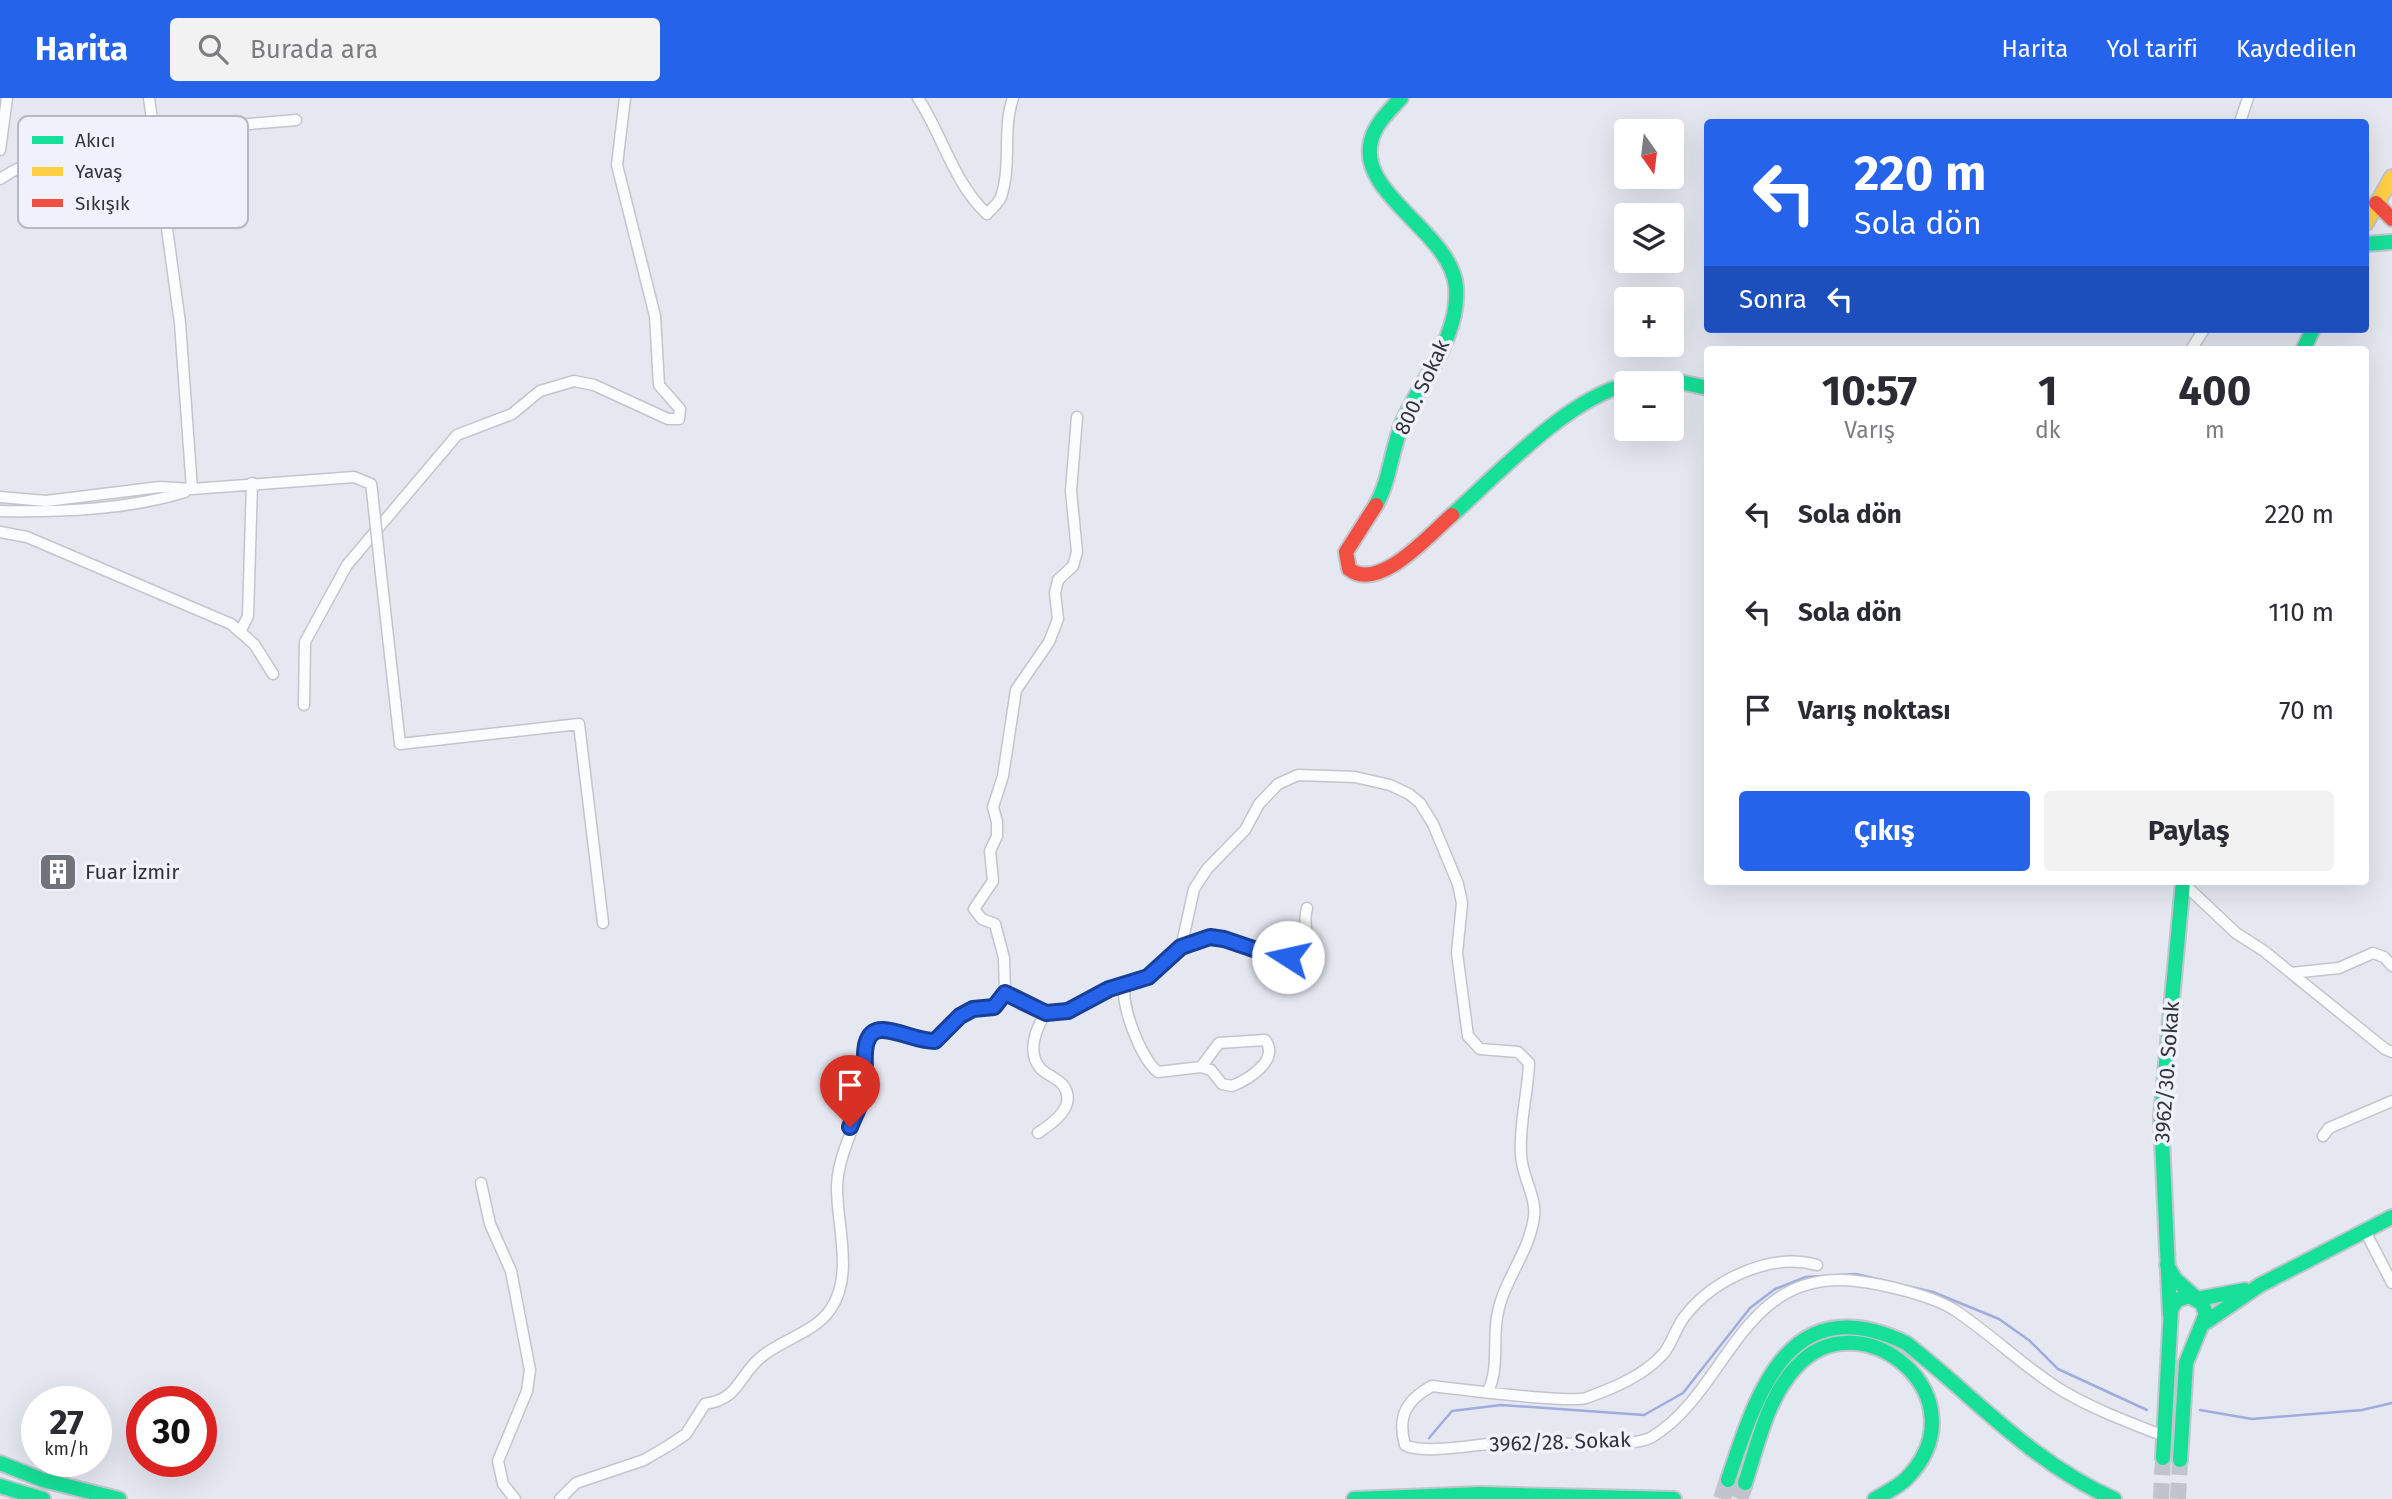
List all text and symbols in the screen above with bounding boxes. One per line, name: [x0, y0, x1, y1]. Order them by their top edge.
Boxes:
search box: [170, 18, 660, 81]
text: Harita: [35, 29, 128, 69]
icon: search: [194, 30, 232, 68]
text: Burada ara: [250, 34, 378, 65]
text: Harita: [2001, 35, 2068, 63]
text: Yol tarifi: [2106, 35, 2198, 63]
text: Kaydedilen: [2236, 35, 2357, 63]
legend: [18, 116, 248, 228]
north arrow: [1614, 119, 1684, 189]
map controls: [1614, 119, 1684, 441]
text: Akıcı: [75, 129, 115, 152]
text: 220 m: [1854, 144, 1986, 203]
icon: left: [1739, 147, 1830, 238]
text: Yavaş: [75, 160, 122, 183]
text: Sıkışık: [75, 192, 130, 215]
button: layers: [1614, 203, 1684, 273]
text: Sola dön: [1854, 204, 1982, 242]
icon: left: [1821, 280, 1859, 318]
text: Sonra: [1739, 284, 1807, 315]
button: +: [1614, 287, 1684, 357]
street label: 800. Sokak: [1389, 335, 1455, 439]
text: 10:57: [1822, 366, 1917, 416]
text: 1: [2038, 366, 2058, 416]
text: 400: [2178, 366, 2251, 416]
button: −: [1614, 371, 1684, 441]
text: Varış: [1844, 416, 1895, 444]
text: dk: [2035, 416, 2061, 444]
text: m: [2205, 416, 2225, 444]
icon: left: [1739, 495, 1777, 533]
text: Sola dön: [1798, 499, 1902, 530]
text: 220 m: [2265, 499, 2334, 530]
icon: left: [1739, 593, 1777, 631]
text: Sola dön: [1798, 597, 1902, 628]
text: 110 m: [2268, 597, 2334, 628]
icon: arrive: [1739, 691, 1777, 729]
text: Varış noktası: [1798, 695, 1951, 726]
text: 70 m: [2279, 695, 2334, 726]
button: Çıkış: [1739, 791, 2030, 871]
button: Paylaş: [2044, 791, 2334, 871]
building icon: Fuar İzmir: [37, 851, 79, 893]
place label: Fuar İzmir: [85, 859, 179, 885]
position arrow: [1251, 920, 1325, 994]
street label: 3962/30. Sokak: [2149, 1000, 2185, 1144]
pin: [820, 1055, 880, 1127]
icon: arrive: [831, 1066, 869, 1104]
speed limit sign: 30: [126, 1386, 217, 1477]
text: 27: [49, 1401, 84, 1443]
street label: 3962/28. Sokak: [1489, 1427, 1631, 1457]
text: km/h: [44, 1438, 89, 1460]

